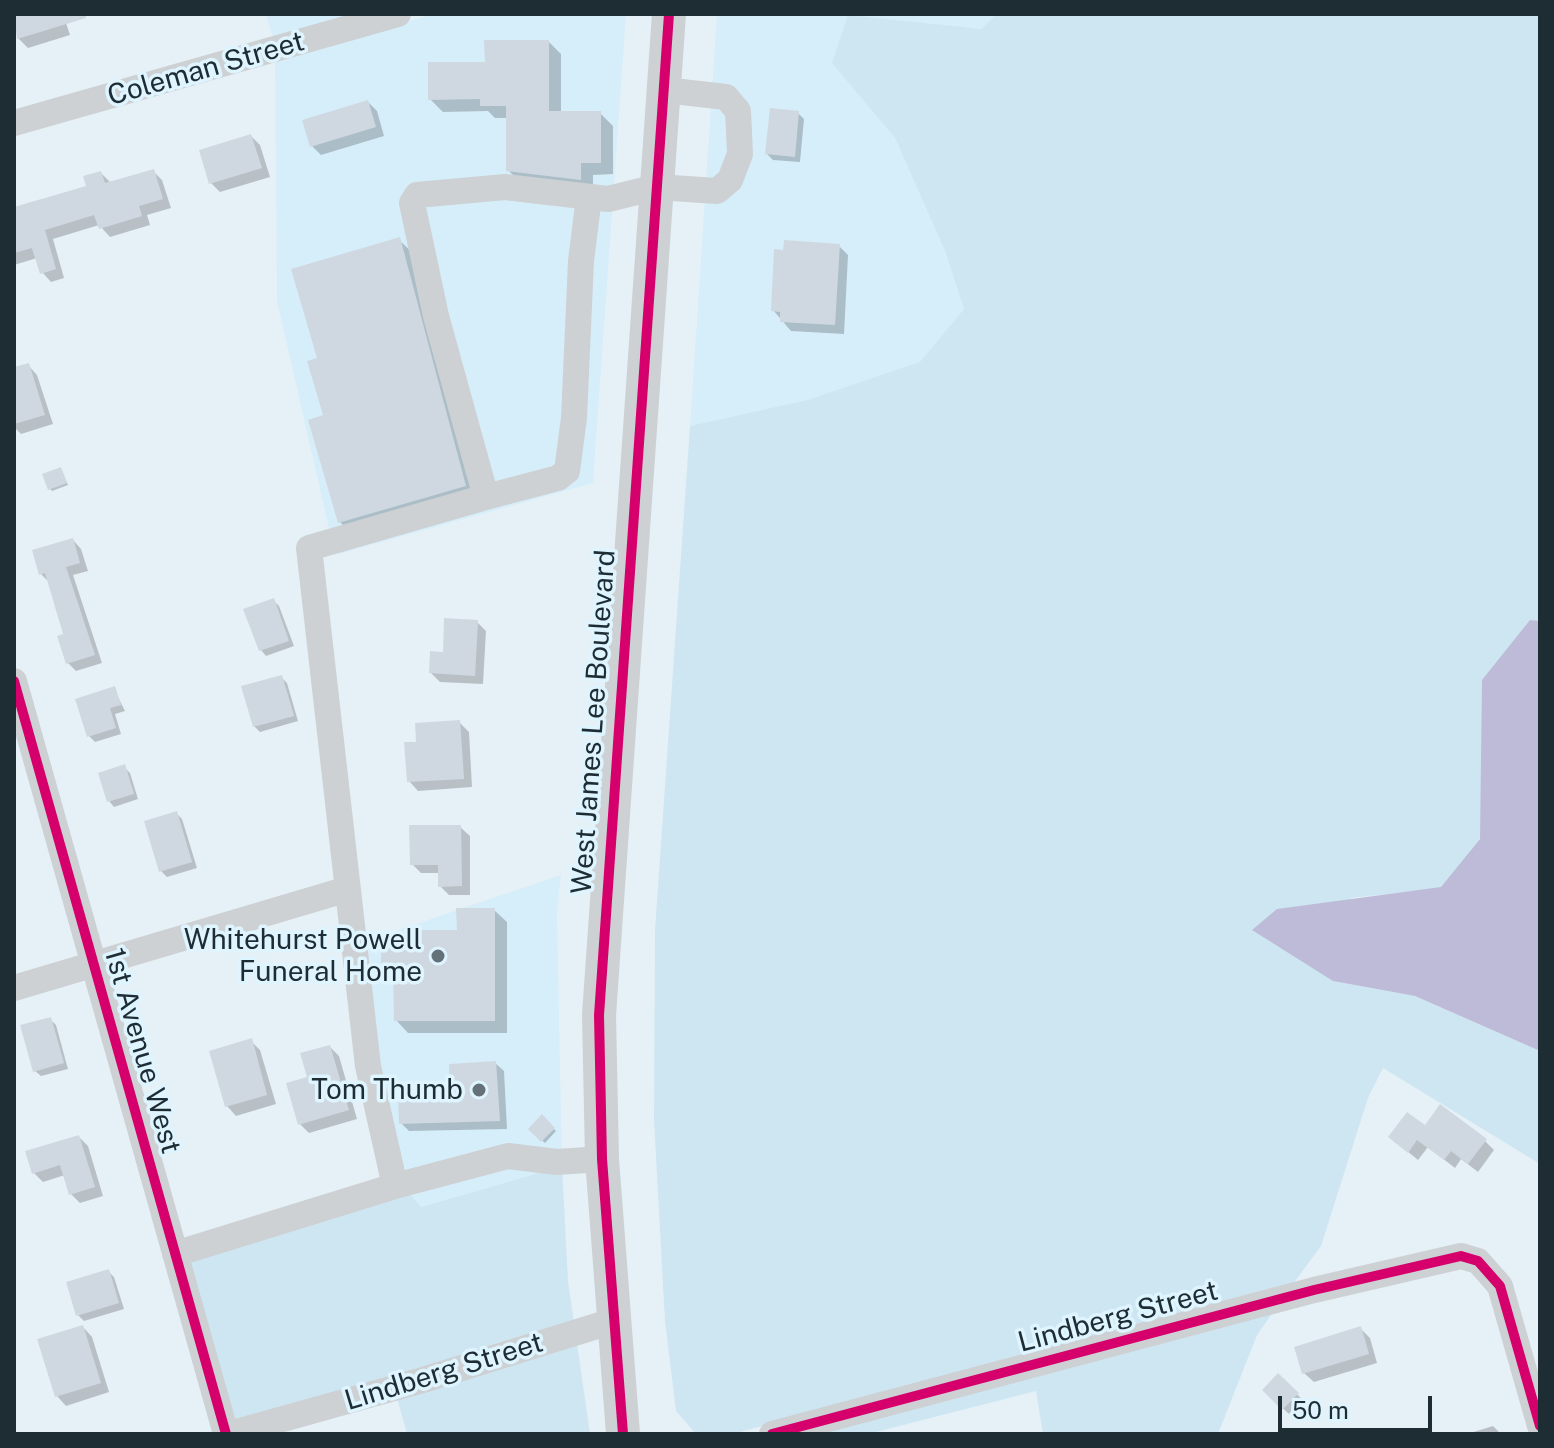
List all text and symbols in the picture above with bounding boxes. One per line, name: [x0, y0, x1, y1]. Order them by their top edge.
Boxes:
street label: Coleman Street: [104, 25, 308, 113]
street label: West James Lee Boulevard: [565, 549, 623, 895]
place label: Whitehurst Powell Funeral Home: [184, 923, 422, 989]
street label: 1st Avenue West: [97, 945, 187, 1157]
marker: Whitehurst Powell Funeral Home: [429, 947, 447, 965]
place label: Tom Thumb: [311, 1073, 463, 1107]
marker: Tom Thumb: [470, 1081, 488, 1099]
street label: Lindberg Street: [1014, 1274, 1222, 1360]
street label: Lindberg Street: [341, 1326, 547, 1418]
scale bar: [1282, 1380, 1436, 1430]
text: 50 m: [1292, 1396, 1349, 1424]

